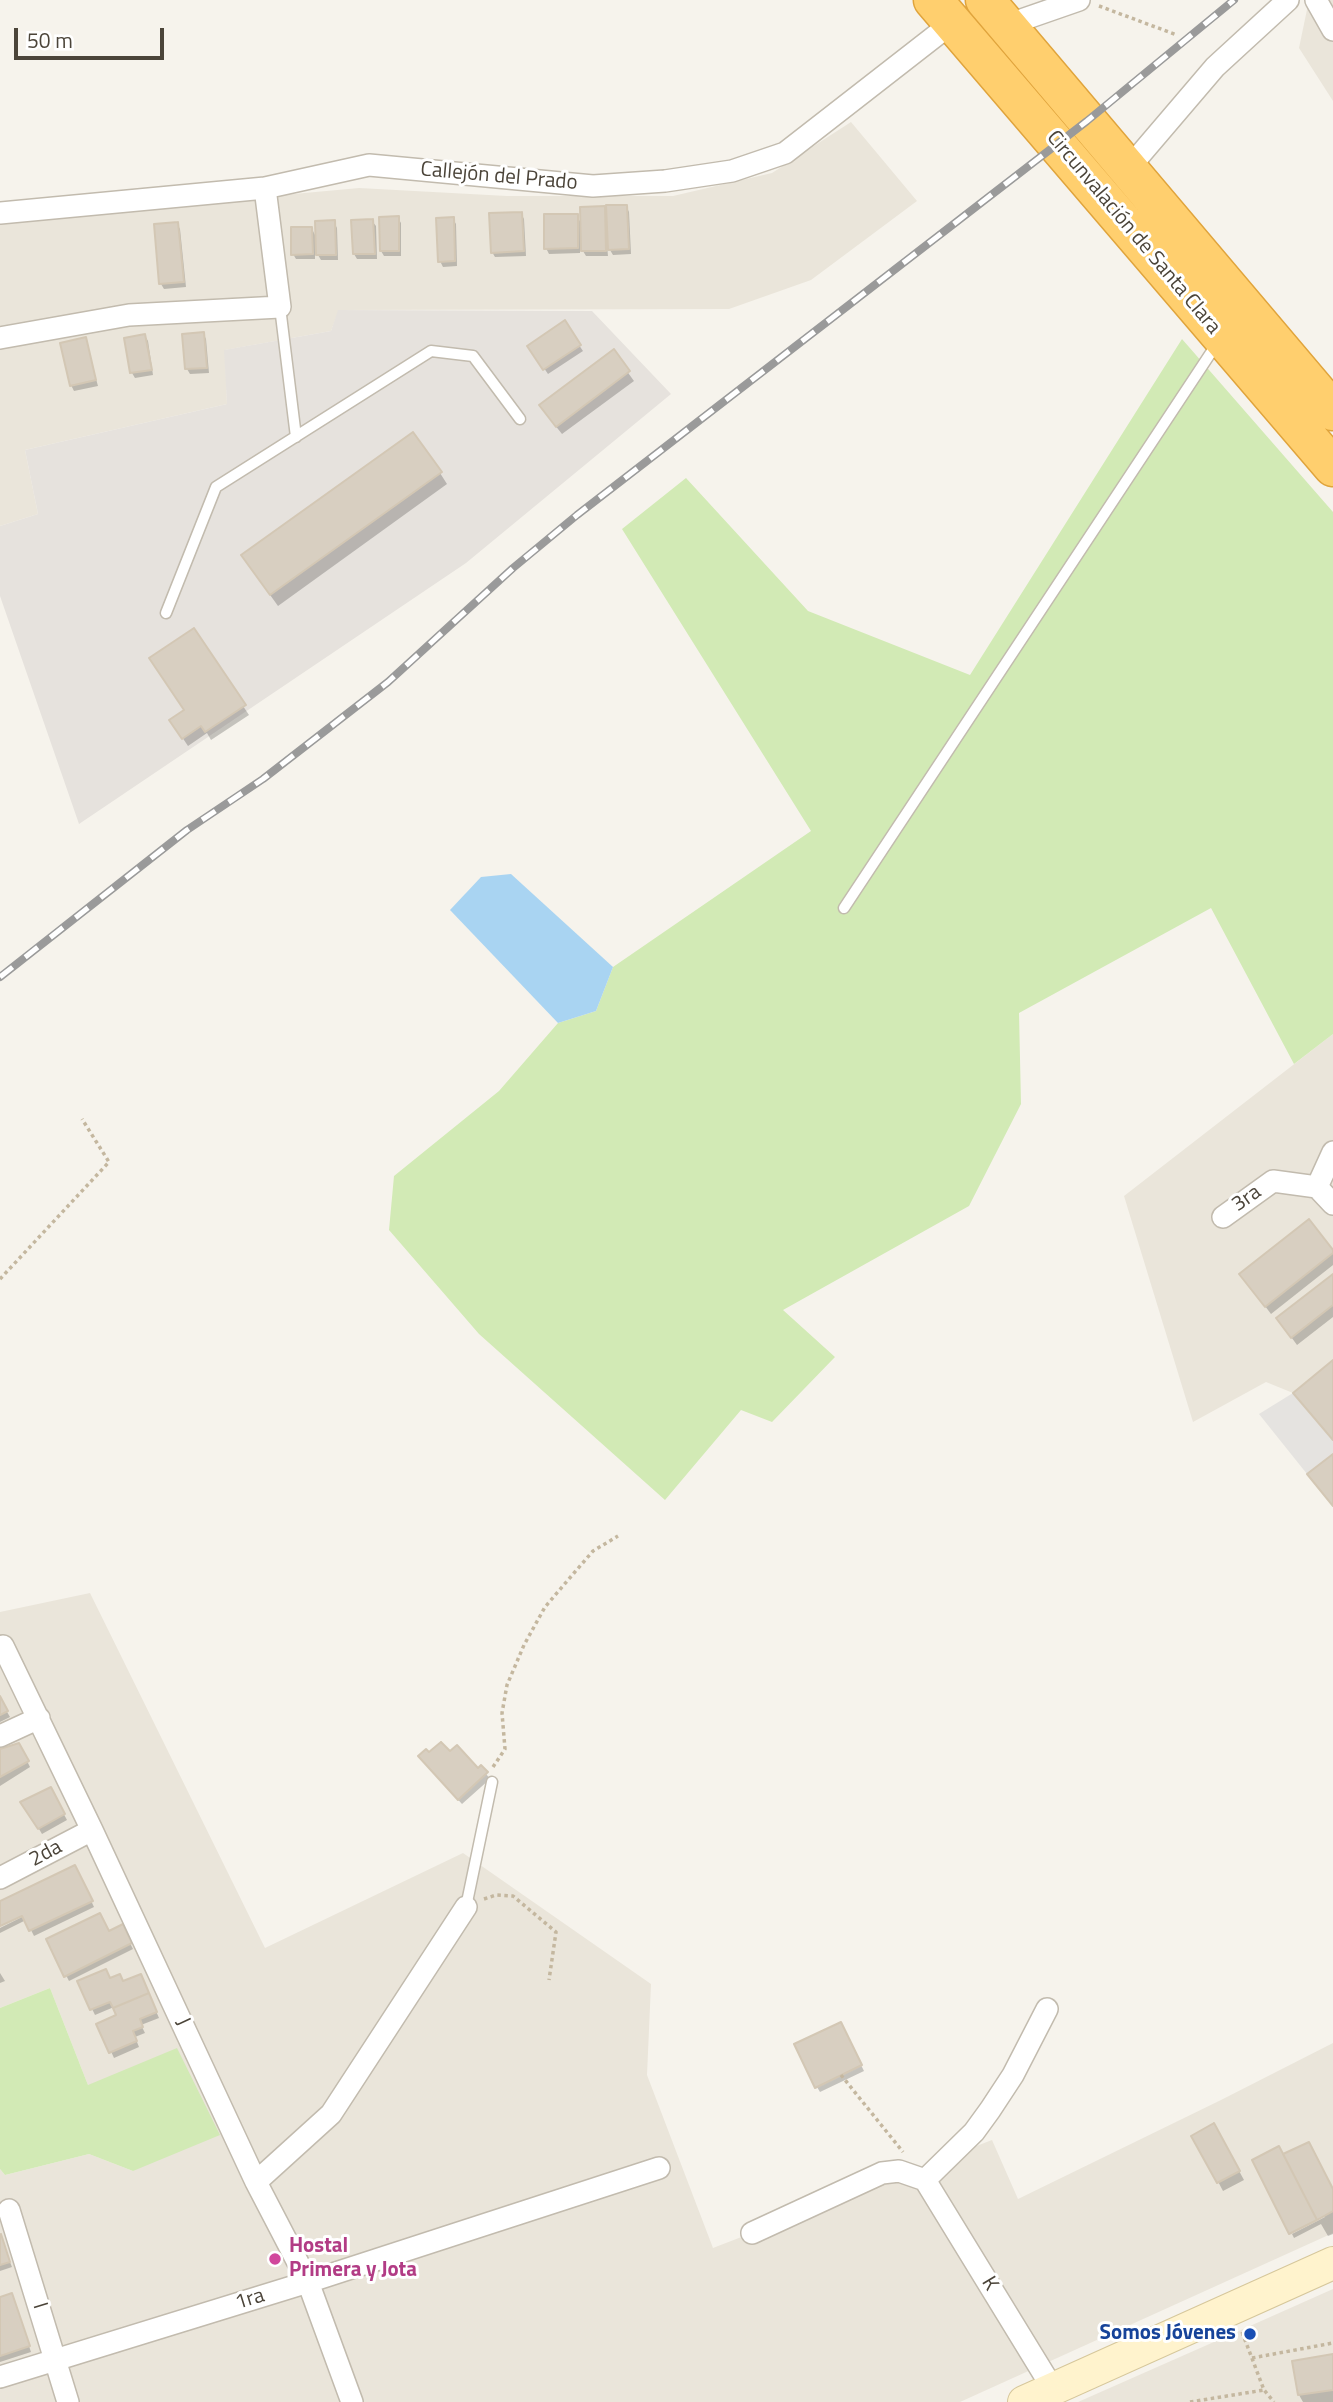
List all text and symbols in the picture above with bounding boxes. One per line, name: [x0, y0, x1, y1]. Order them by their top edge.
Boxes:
scale bar: [18, 14, 168, 58]
text: 50 m: [27, 24, 73, 56]
street label: Circunvalación de Santa Clara: [1041, 126, 1225, 340]
street label: Callejón del Prado: [419, 158, 579, 196]
street label: 3ra: [1228, 1180, 1266, 1218]
street label: 2da: [25, 1835, 67, 1873]
street label: J: [169, 2014, 195, 2030]
place label: Hostal Primera y Jota: [289, 2234, 417, 2284]
marker: Hostal Primera y Jota: [267, 2251, 283, 2267]
street label: K: [975, 2272, 1003, 2296]
street label: 1ra: [232, 2284, 268, 2316]
street label: I: [26, 2300, 52, 2312]
place label: Somos Jóvenes: [1100, 2321, 1236, 2347]
marker: Somos Jóvenes: [1242, 2326, 1258, 2342]

